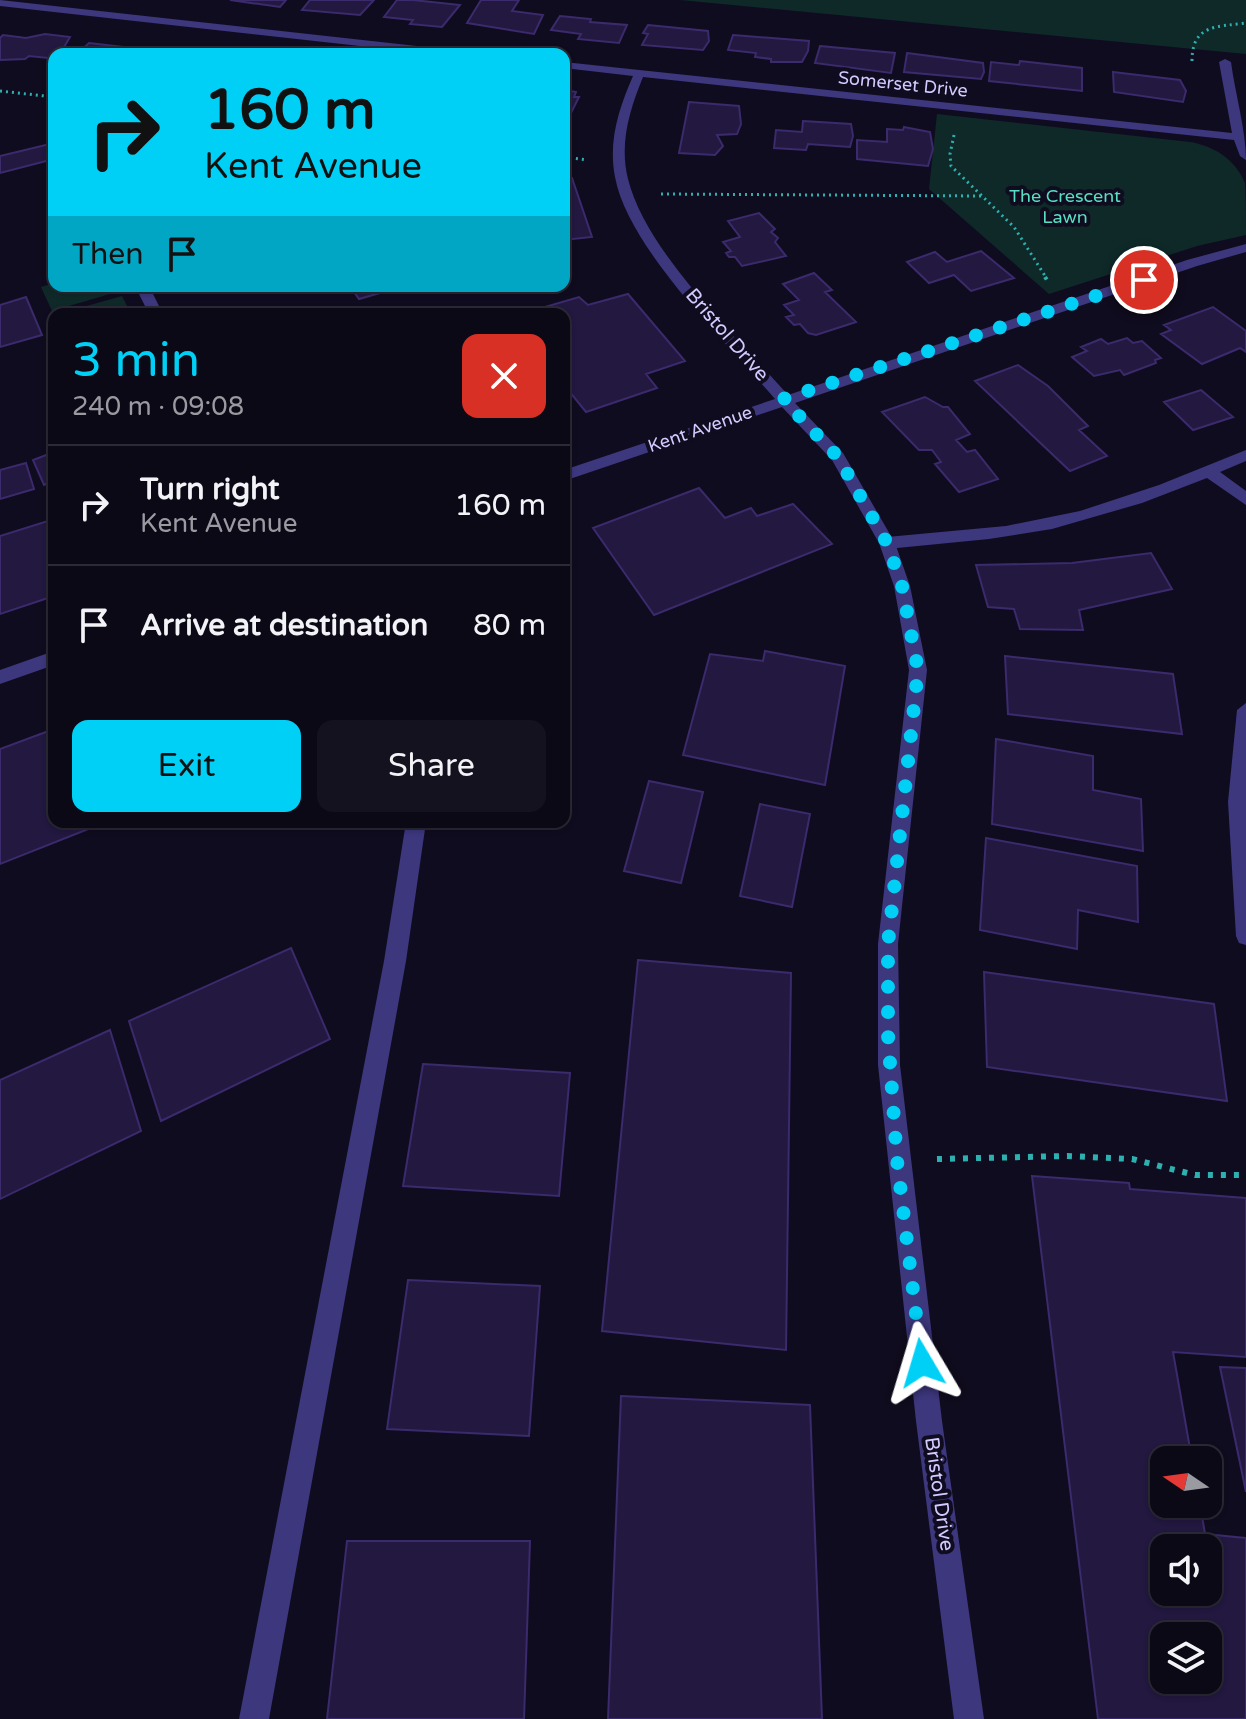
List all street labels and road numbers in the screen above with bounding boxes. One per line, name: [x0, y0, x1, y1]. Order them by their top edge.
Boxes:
street label: Somerset Drive: [837, 66, 969, 102]
street label: Bristol Drive: [680, 284, 774, 386]
street label: Kent Avenue: [645, 401, 755, 457]
street label: Bristol Drive: [919, 1435, 959, 1553]

